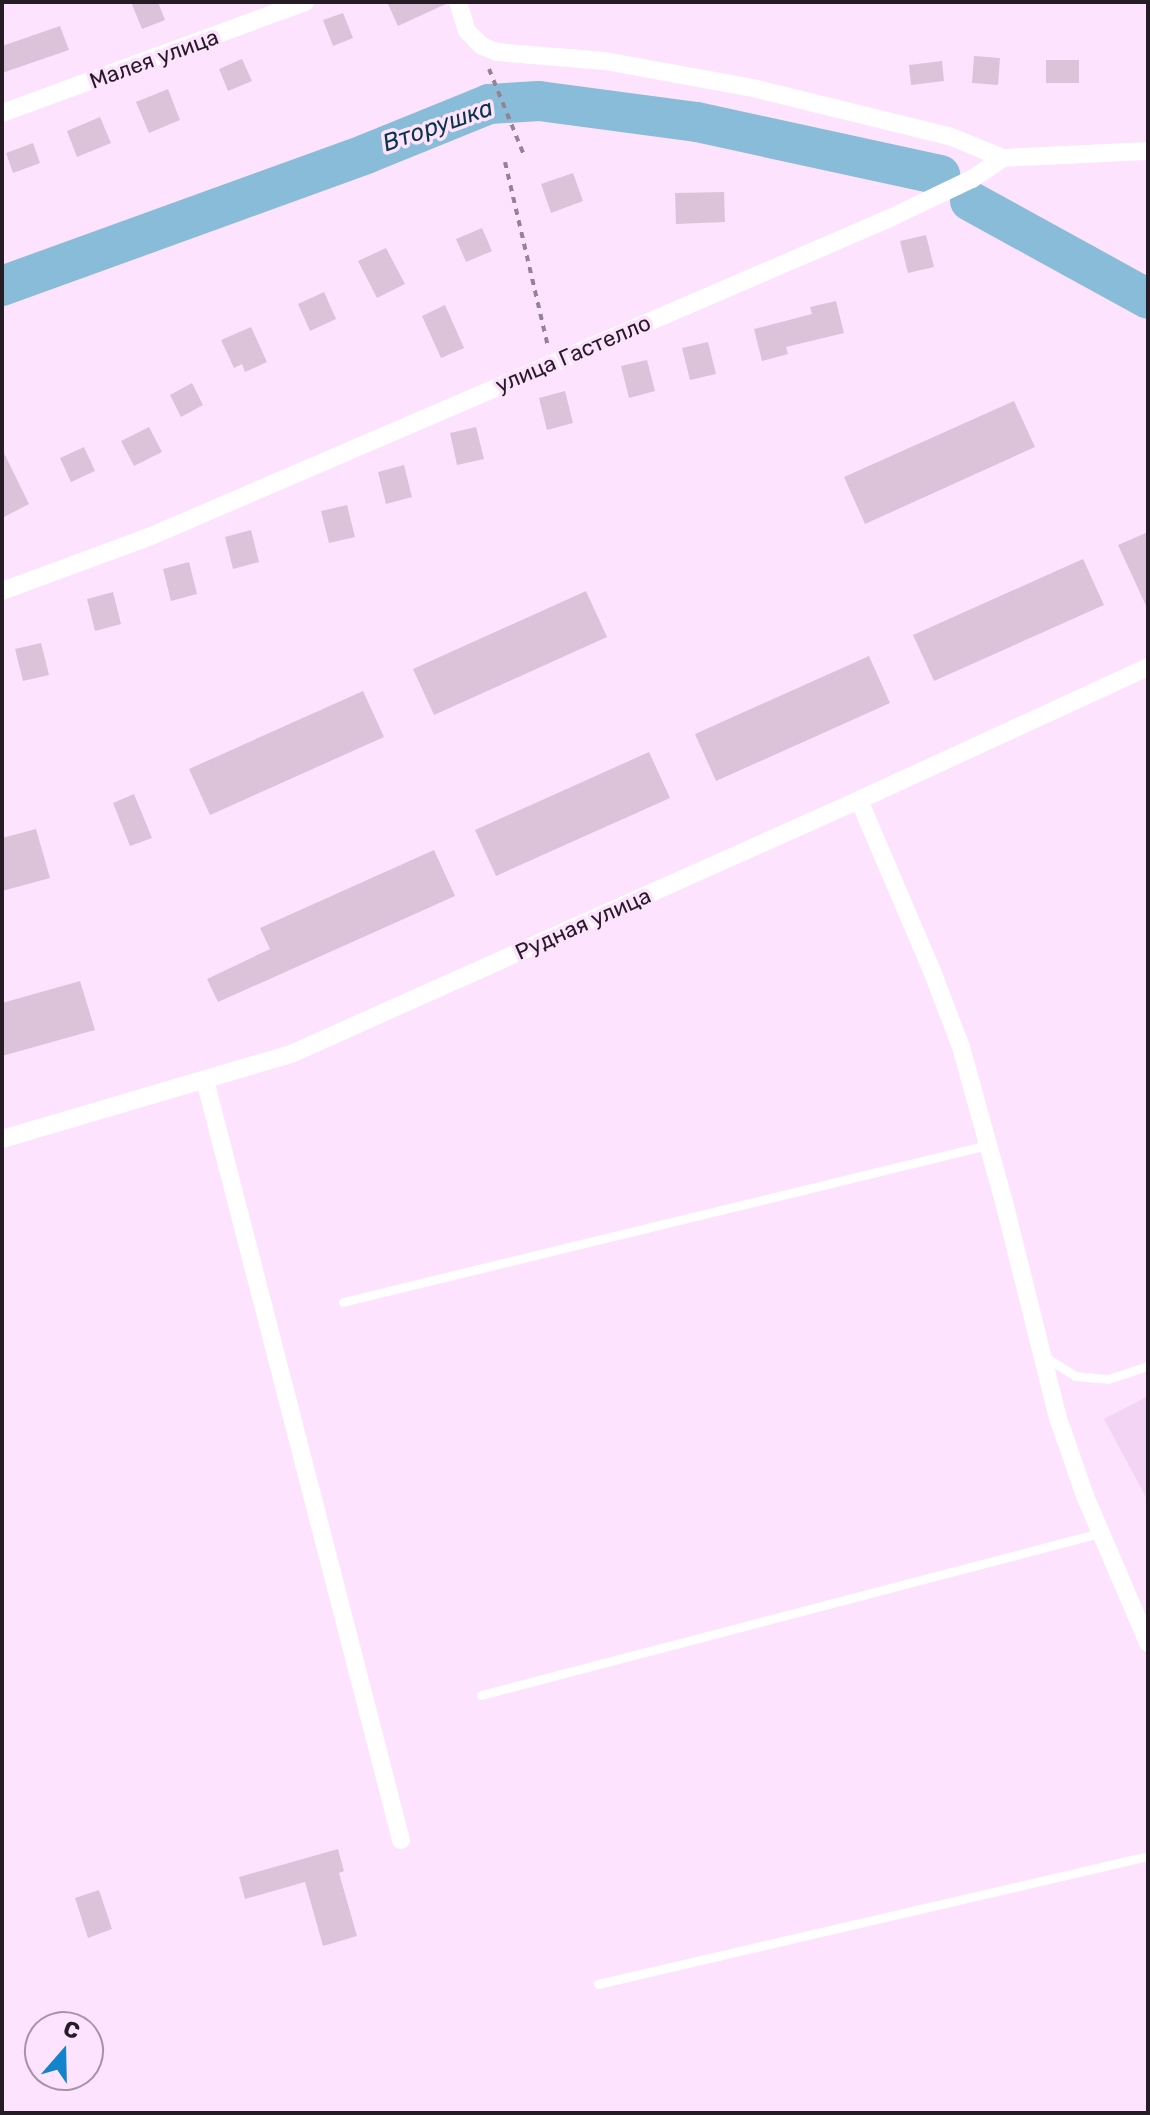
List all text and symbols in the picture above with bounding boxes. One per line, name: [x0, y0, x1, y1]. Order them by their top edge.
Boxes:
street label: Малея улица: [86, 23, 222, 95]
water label: Вторушка: [379, 94, 497, 158]
street label: улица Гастелло: [491, 309, 655, 399]
street label: Рудная улица: [511, 882, 655, 966]
north arrow: [24, 2011, 104, 2091]
text: С: [60, 2015, 84, 2045]

